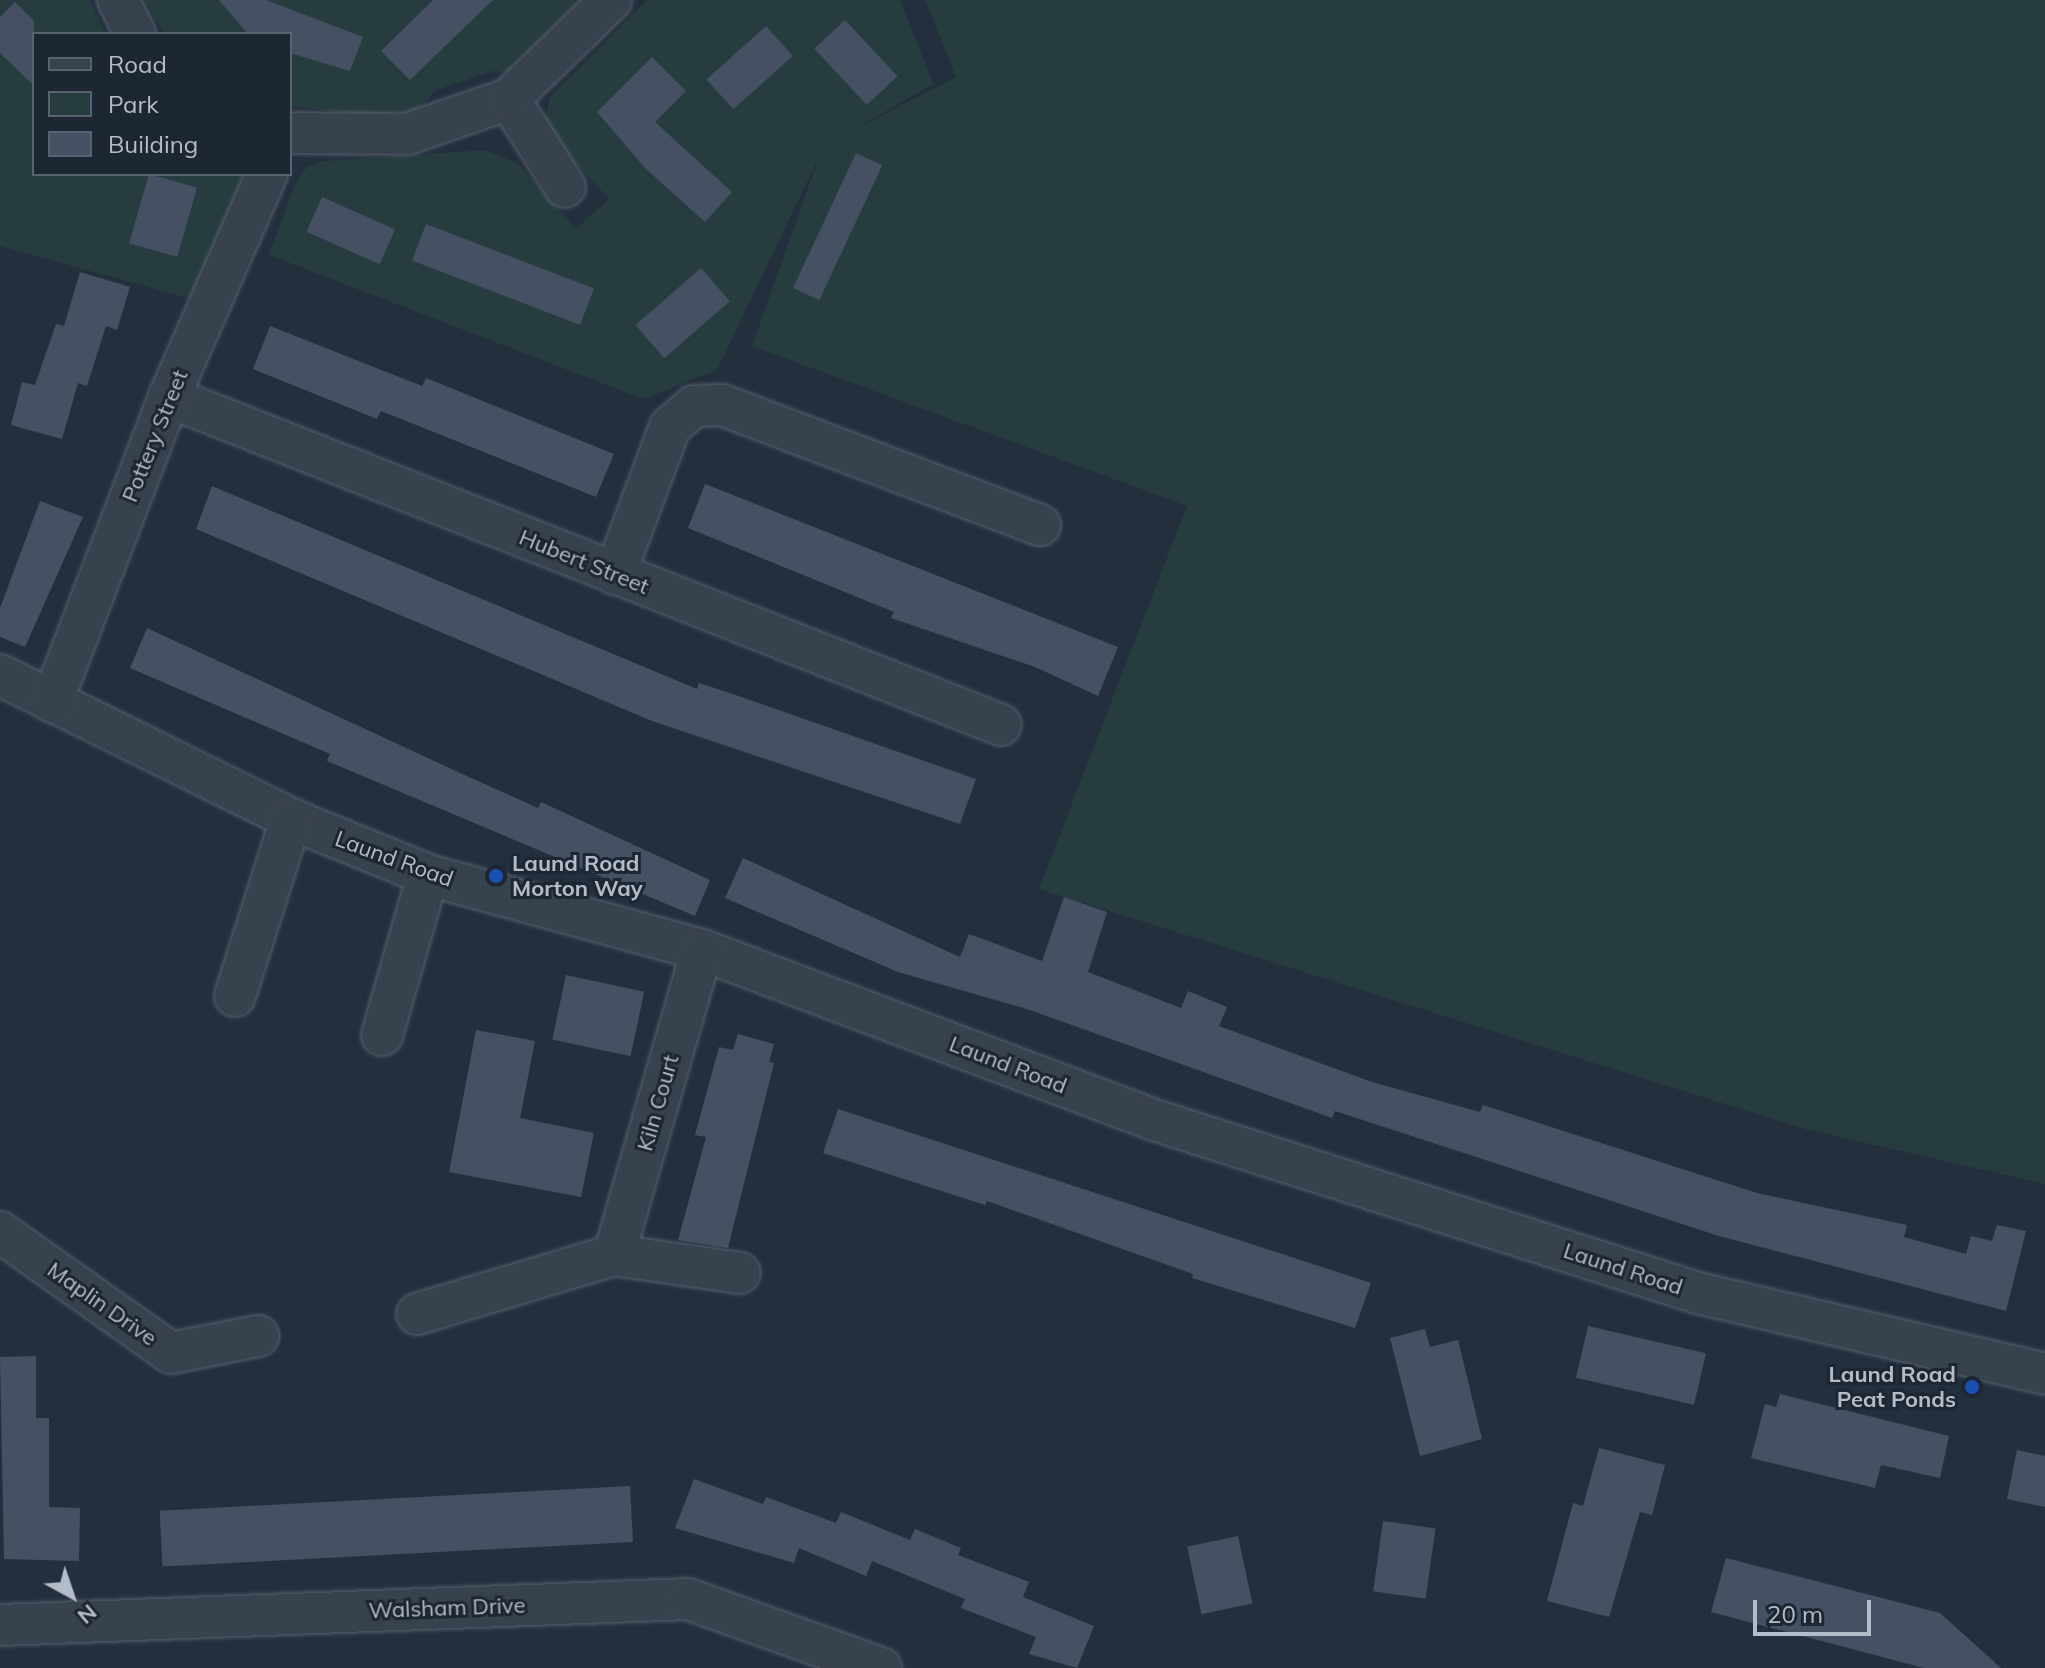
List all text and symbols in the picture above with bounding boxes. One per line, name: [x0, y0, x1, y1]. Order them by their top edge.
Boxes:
legend: [32, 32, 292, 176]
text: Road: [108, 49, 167, 79]
text: Park: [108, 89, 159, 119]
text: Building: [108, 129, 198, 159]
street label: Pottery Street: [117, 366, 193, 506]
street label: Hubert Street: [515, 524, 653, 600]
street label: Laund Road: [331, 825, 457, 893]
place label: Laund Road Morton Way: [512, 850, 643, 902]
marker: Laund Road Morton Way: [487, 867, 505, 885]
street label: Laund Road: [946, 1031, 1070, 1099]
street label: Kiln Court: [632, 1052, 684, 1154]
street label: Laund Road: [1560, 1237, 1686, 1301]
street label: Maplin Drive: [42, 1257, 162, 1351]
place label: Laund Road Peat Ponds: [1829, 1361, 1956, 1412]
marker: Laund Road Peat Ponds: [1963, 1378, 1981, 1396]
north arrow: [32, 1556, 112, 1636]
scale bar: [1757, 1584, 1875, 1634]
street label: Walsham Drive: [368, 1592, 526, 1624]
text: N: [72, 1598, 103, 1630]
text: 20 m: [1767, 1599, 1823, 1629]

